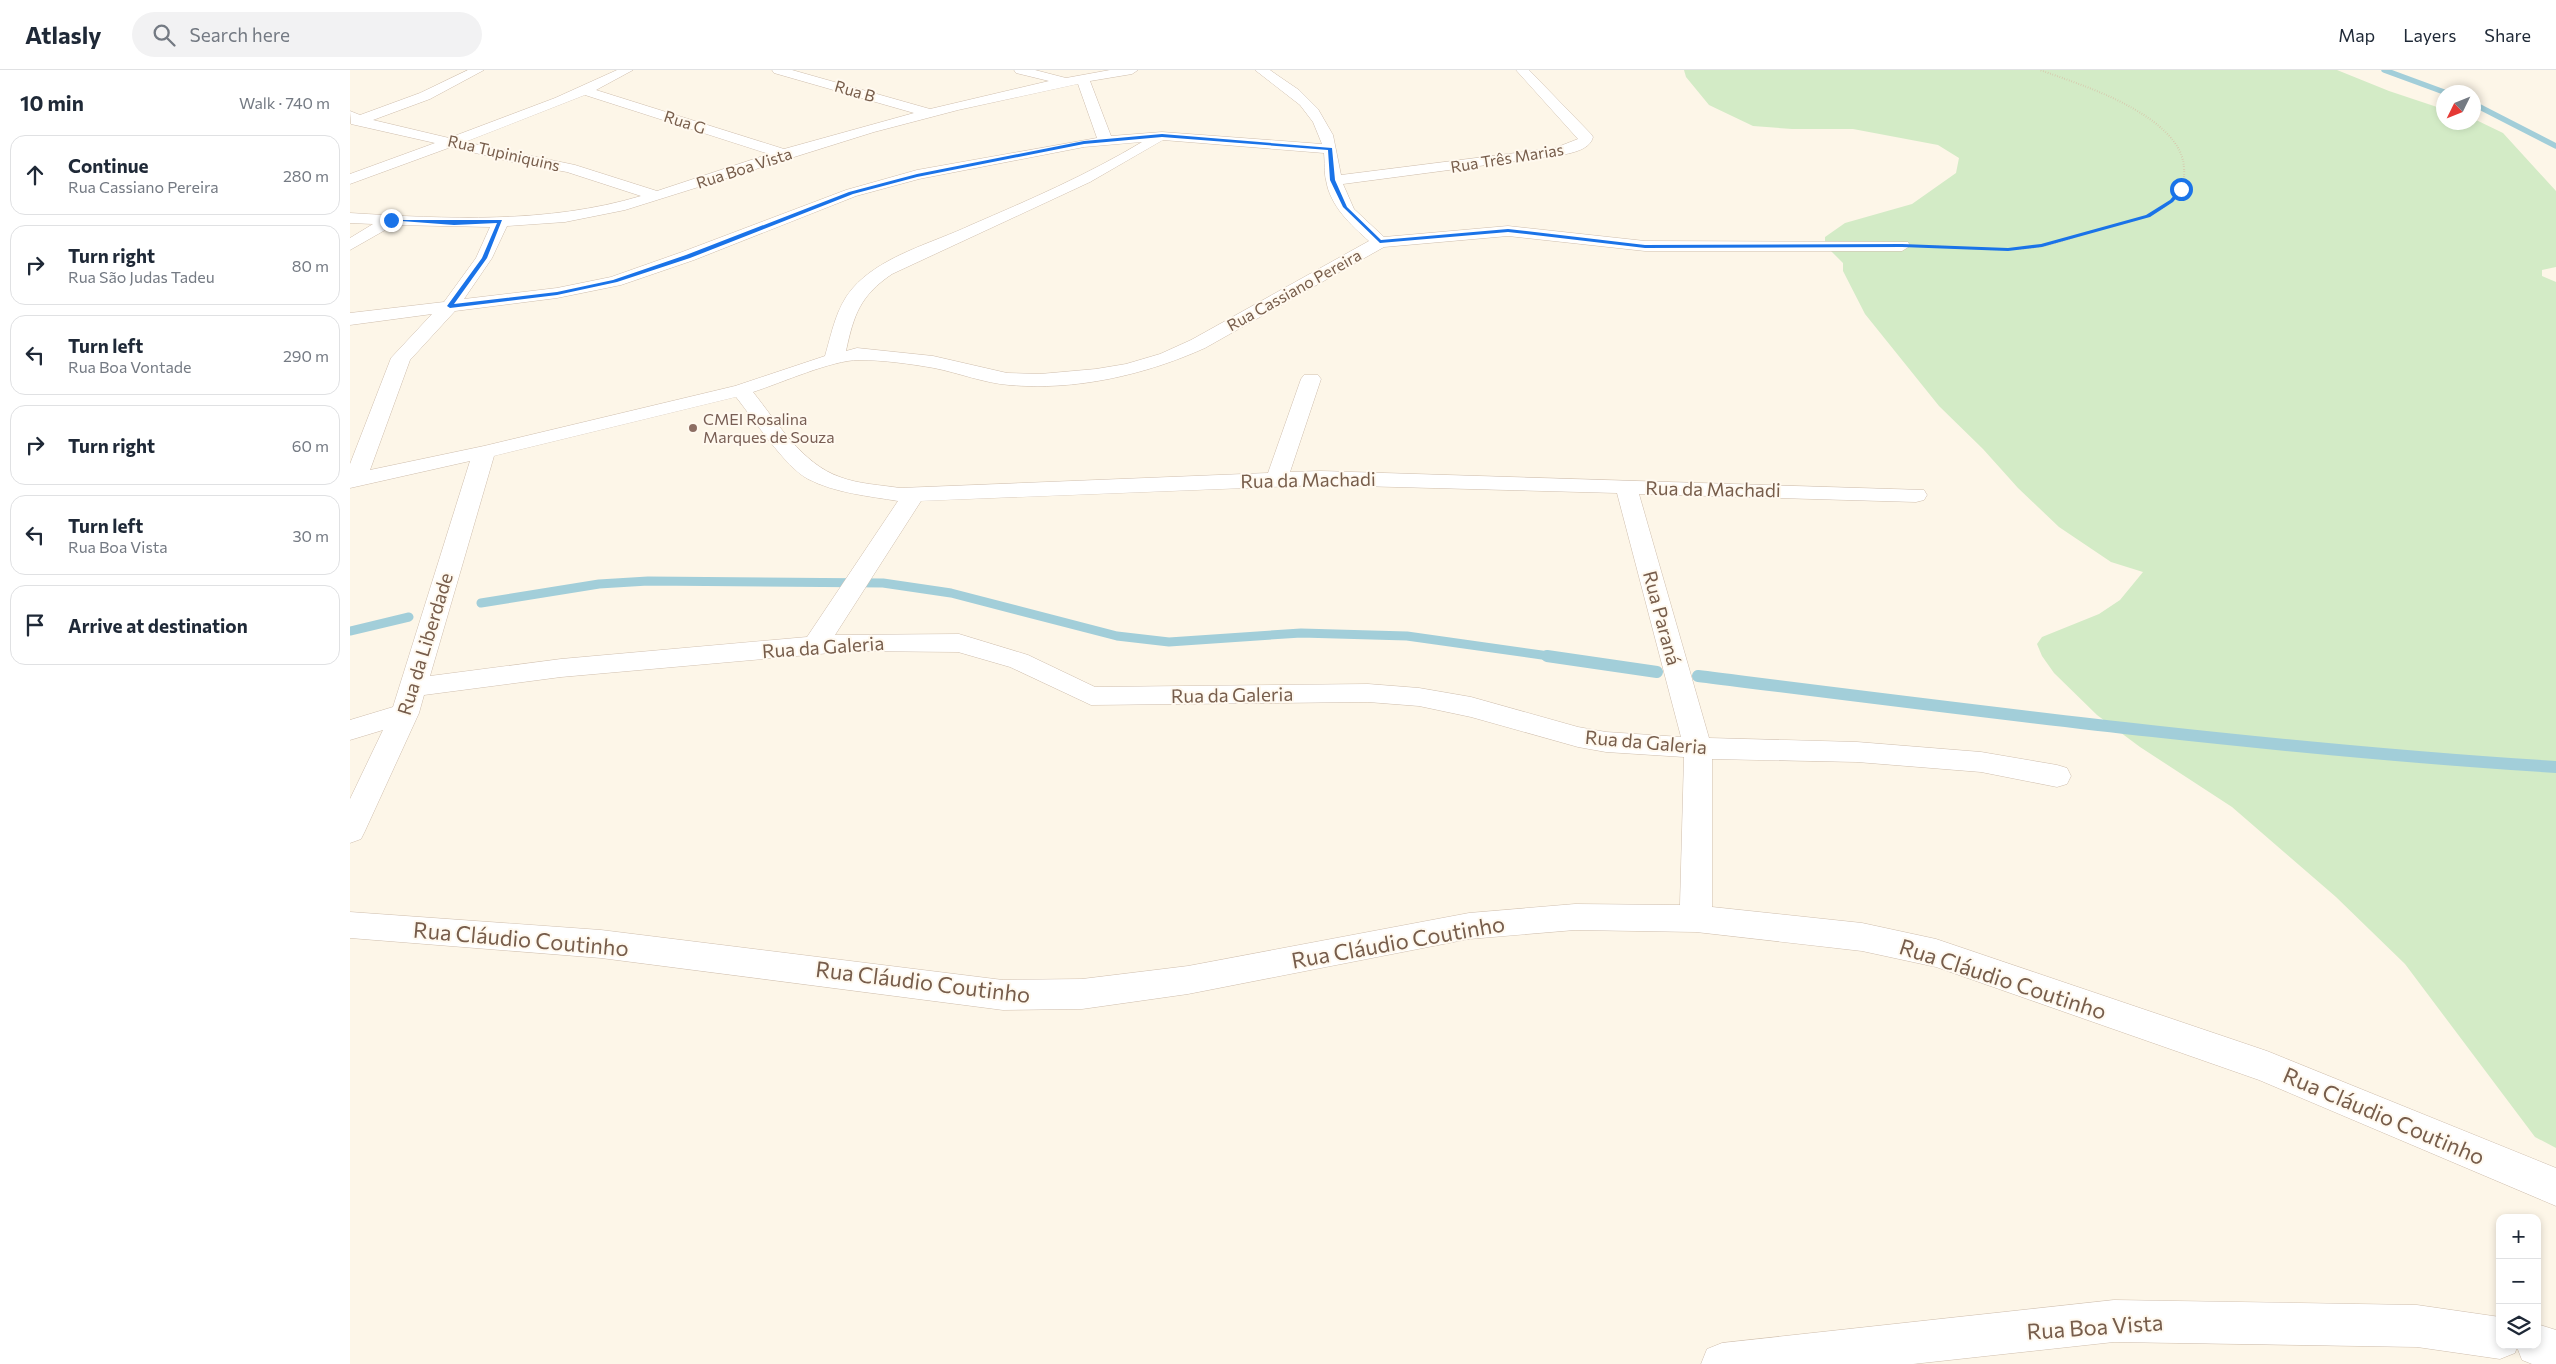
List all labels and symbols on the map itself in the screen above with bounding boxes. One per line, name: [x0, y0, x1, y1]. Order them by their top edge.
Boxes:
street label: Rua B: [833, 76, 878, 105]
north arrow: [2436, 85, 2481, 130]
street label: Rua G: [662, 106, 708, 137]
street label: Rua Tupiniquins: [446, 130, 562, 175]
street label: Rua Três Marias: [1449, 139, 1565, 176]
street label: Rua Boa Vista: [694, 143, 794, 192]
route start: [2170, 178, 2193, 201]
route end: [380, 209, 403, 232]
street label: Rua Cassiano Pereira: [1223, 245, 1364, 334]
place label: CMEI Rosalina Marques de Souza: [703, 409, 835, 446]
marker: CMEI Rosalina Marques de Souza: [687, 422, 699, 434]
street label: Rua da Machadi: [1240, 467, 1376, 492]
street label: Rua da Machadi: [1645, 476, 1781, 501]
street label: Rua Paraná: [1639, 568, 1686, 668]
street label: Rua da Liberdade: [392, 570, 457, 718]
street label: Rua da Galeria: [761, 631, 885, 662]
street label: Rua da Galeria: [1171, 682, 1293, 707]
street label: Rua da Galeria: [1584, 725, 1708, 758]
street label: Rua Cláudio Coutinho: [1289, 909, 1507, 974]
street label: Rua Cláudio Coutinho: [412, 916, 630, 961]
street label: Rua Cláudio Coutinho: [1896, 932, 2110, 1025]
street label: Rua Cláudio Coutinho: [814, 955, 1032, 1008]
street label: Rua Cláudio Coutinho: [2279, 1061, 2489, 1170]
street label: Rua Boa Vista: [2026, 1308, 2164, 1345]

